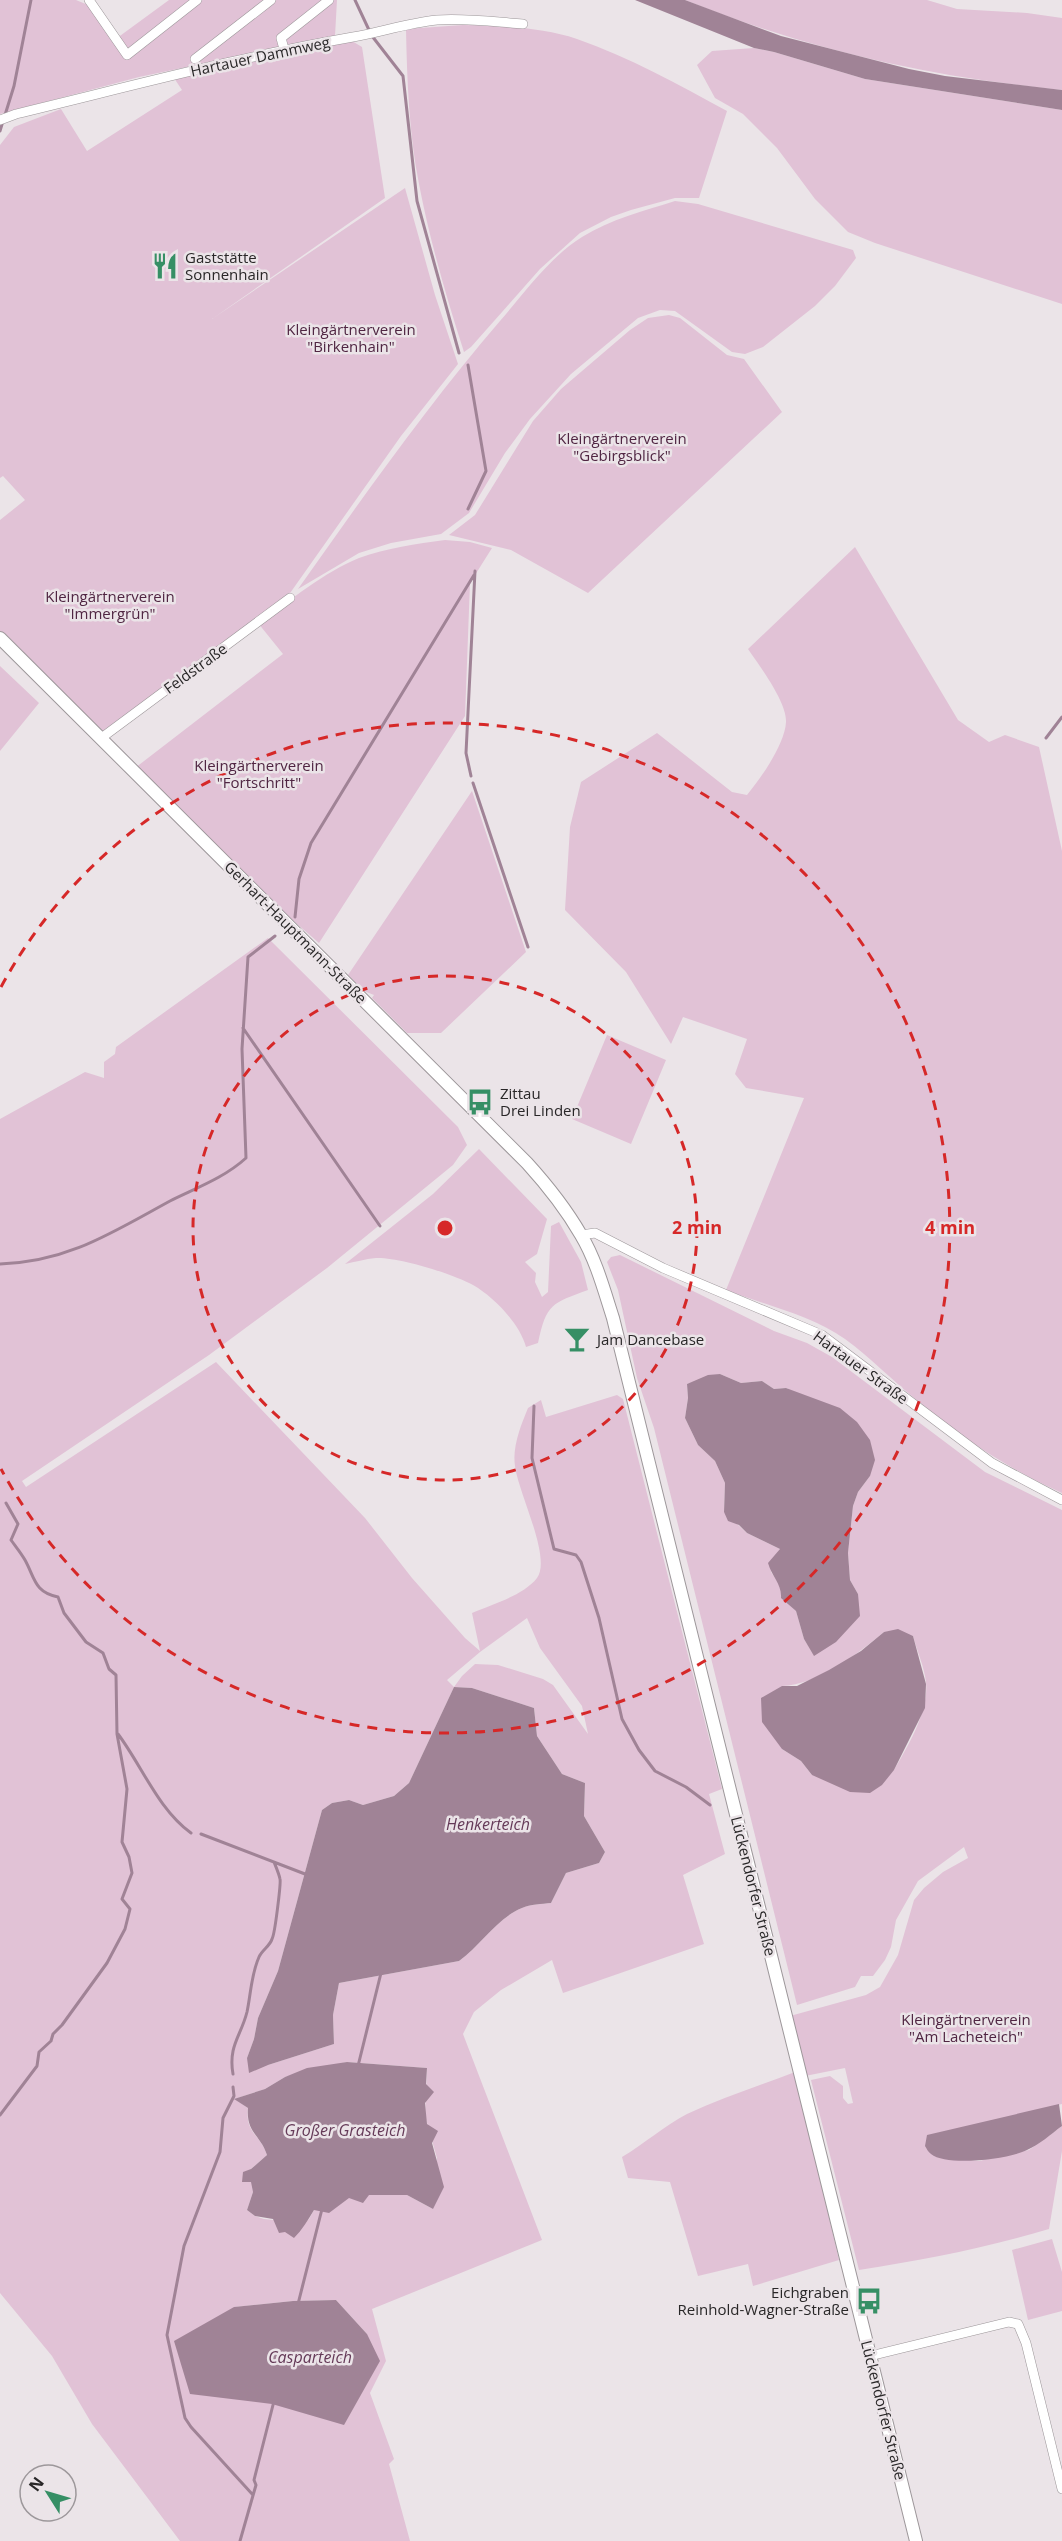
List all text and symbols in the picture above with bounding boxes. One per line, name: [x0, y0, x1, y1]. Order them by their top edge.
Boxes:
street label: Hartauer Dammweg: [188, 31, 332, 81]
place label: Gaststätte Sonnenhain: [185, 247, 269, 284]
restaurant icon: Gaststätte Sonnenhain: [150, 251, 180, 281]
park label: Kleingärtnerverein "Birkenhain": [286, 319, 416, 356]
park label: Kleingärtnerverein "Gebirgsblick": [557, 428, 687, 465]
park label: Kleingärtnerverein "Immergrün": [45, 586, 175, 623]
street label: Feldstraße: [159, 638, 231, 698]
park label: Kleingärtnerverein "Fortschritt": [194, 755, 324, 792]
street label: Gerhart-Hauptmann-Straße: [220, 856, 372, 1008]
place label: Zittau Drei Linden: [500, 1083, 581, 1120]
bus stop icon: Zittau Drei Linden: [465, 1087, 495, 1117]
text: 2 min: [672, 1215, 722, 1239]
text: 4 min: [925, 1215, 975, 1239]
centre of rings: [435, 1218, 455, 1238]
bar icon: Jam Dancebase: [562, 1324, 592, 1354]
street label: Hartauer Straße: [810, 1326, 912, 1408]
place label: Jam Dancebase: [595, 1329, 704, 1349]
water label: Henkerteich: [446, 1813, 530, 1835]
street label: Lückendorfer Straße: [727, 1814, 781, 1958]
park label: Kleingärtnerverein "Am Lacheteich": [901, 2009, 1031, 2046]
water label: Großer Grasteich: [285, 2119, 405, 2141]
place label: Eichgraben Reinhold-Wagner-Straße: [678, 2282, 849, 2319]
bus stop icon: Eichgraben Reinhold-Wagner-Straße: [854, 2286, 884, 2316]
street label: Lückendorfer Straße: [857, 2338, 911, 2482]
water label: Casparteich: [268, 2346, 352, 2368]
north arrow: [18, 2463, 78, 2523]
text: N: [23, 2472, 49, 2496]

